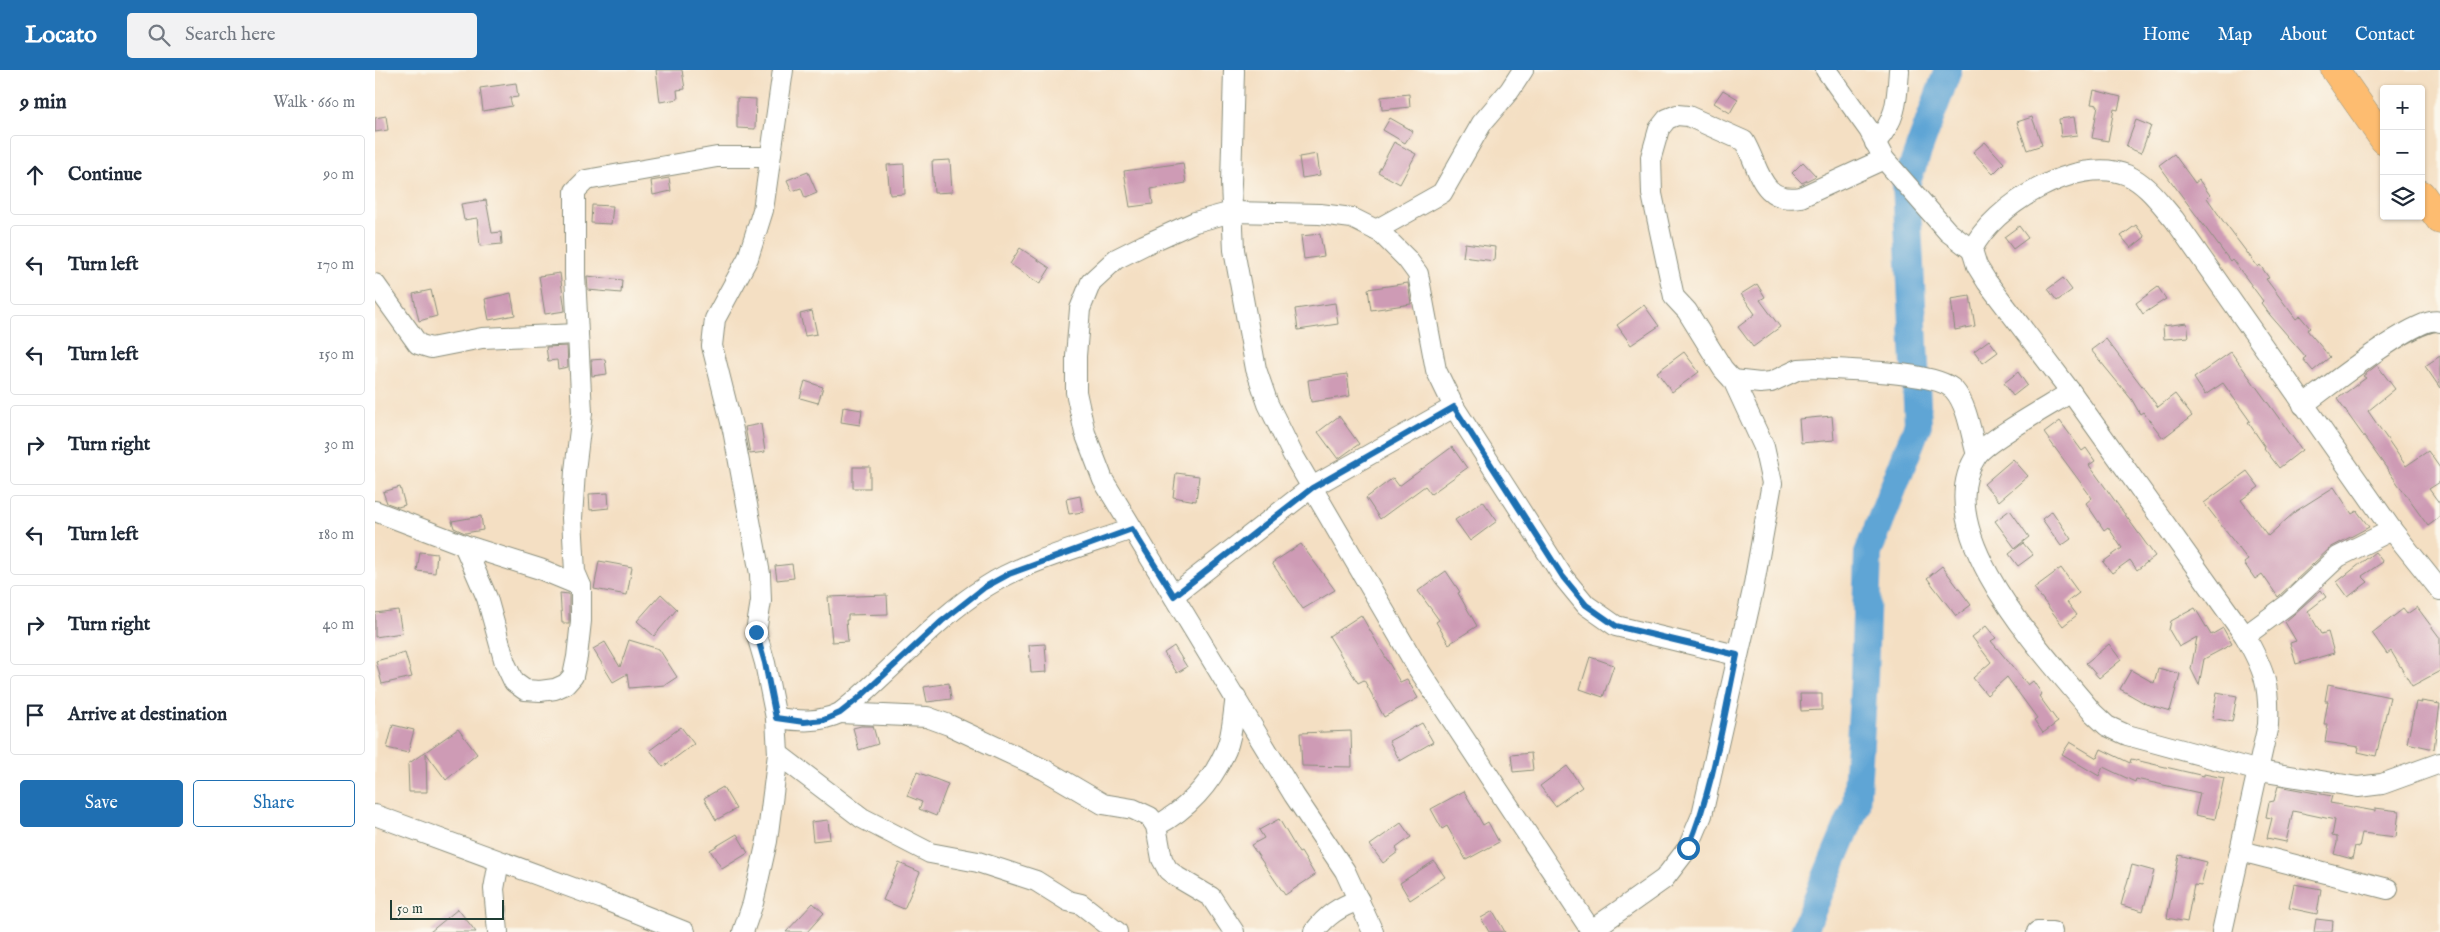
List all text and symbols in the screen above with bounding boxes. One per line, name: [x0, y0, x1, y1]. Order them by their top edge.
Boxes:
search box: [127, 13, 477, 58]
text: Locato: [25, 20, 97, 51]
icon: search: [145, 21, 173, 49]
text: Search here: [185, 23, 276, 47]
text: Home: [2143, 24, 2190, 47]
text: Map: [2218, 24, 2252, 47]
text: About: [2280, 24, 2327, 47]
text: Contact: [2355, 24, 2415, 47]
map controls: [2380, 85, 2425, 220]
button: +: [2380, 85, 2425, 130]
text: 9 min: [20, 89, 67, 116]
text: Walk · 660 m: [273, 93, 355, 113]
button: −: [2380, 130, 2425, 175]
icon: ahead: [21, 161, 49, 189]
text: Continue: [68, 163, 142, 187]
text: 90 m: [323, 165, 354, 185]
button: layers: [2380, 175, 2425, 220]
icon: left: [21, 251, 49, 279]
text: Turn left: [68, 253, 139, 277]
text: 170 m: [317, 255, 354, 275]
icon: left: [21, 341, 49, 369]
text: Turn left: [68, 343, 139, 367]
text: 150 m: [319, 345, 354, 365]
icon: right: [21, 431, 49, 459]
text: Turn right: [68, 433, 150, 457]
text: 30 m: [324, 435, 354, 455]
icon: left: [21, 521, 49, 549]
text: Turn left: [68, 523, 139, 547]
text: 180 m: [318, 525, 354, 545]
icon: right: [21, 611, 49, 639]
text: Turn right: [68, 613, 150, 637]
text: 40 m: [322, 615, 354, 635]
route end: [745, 621, 768, 644]
icon: arrive: [21, 701, 49, 729]
text: Arrive at destination: [68, 703, 227, 727]
button: Save: [20, 780, 183, 827]
button: Share: [193, 780, 355, 827]
route start: [1677, 837, 1700, 860]
scale bar: [390, 897, 504, 920]
text: 50 m: [397, 900, 423, 918]

